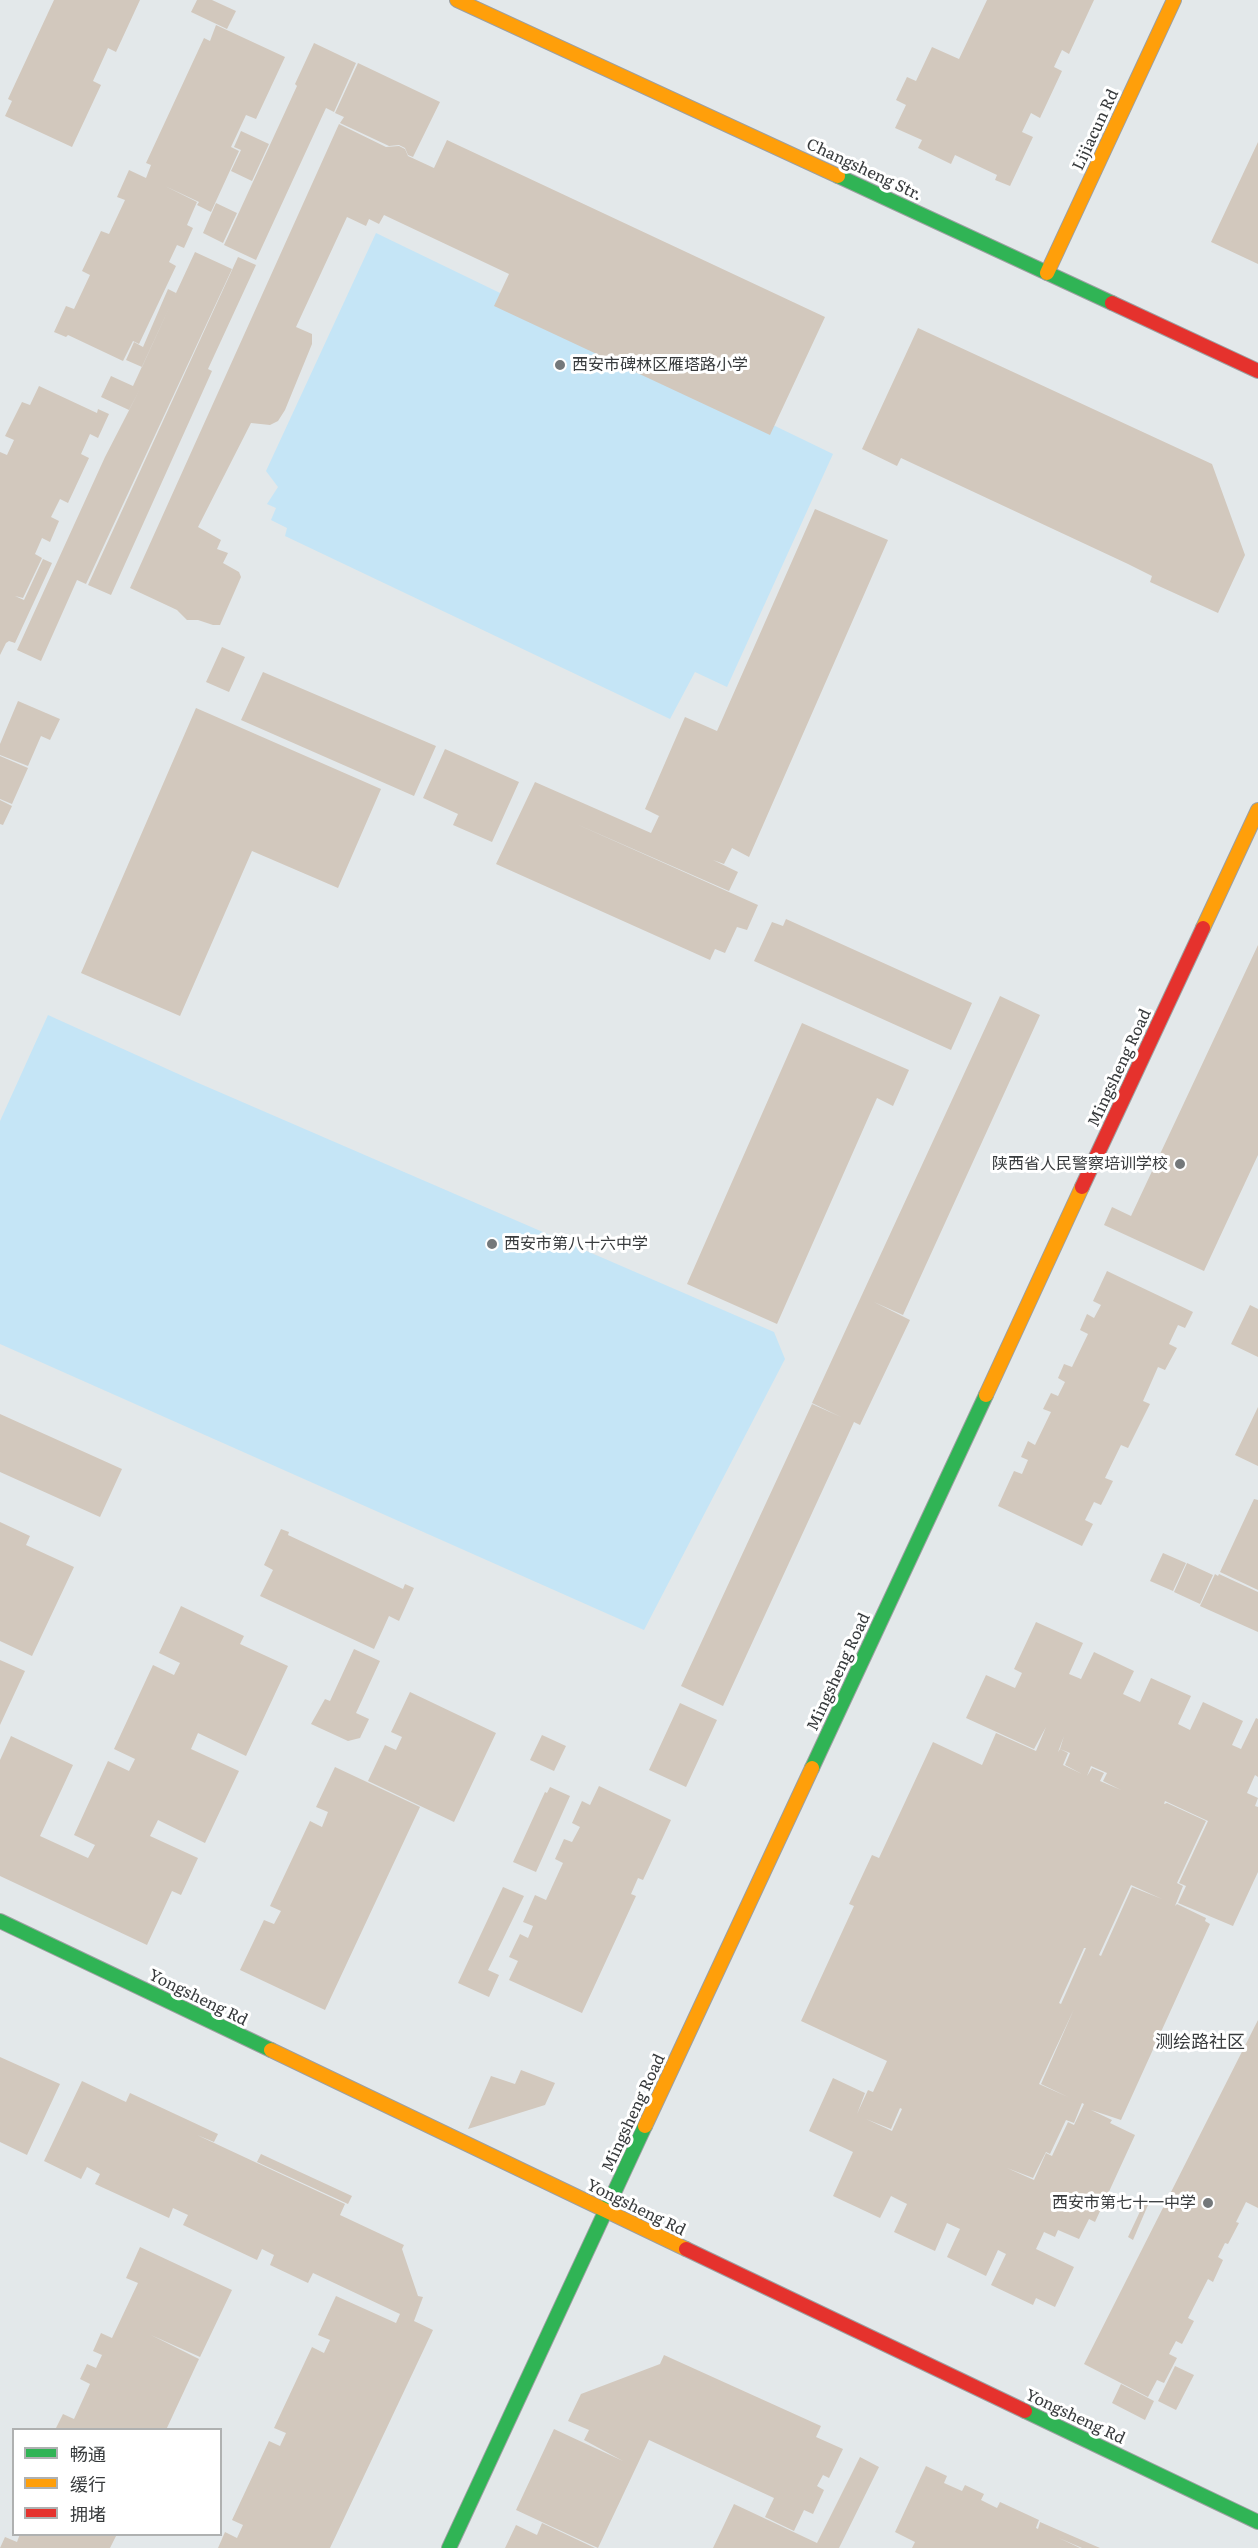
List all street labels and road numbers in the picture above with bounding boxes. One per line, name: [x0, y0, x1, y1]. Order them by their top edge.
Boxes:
street label: Lijiacun Rd: [1069, 86, 1123, 174]
street label: Changsheng Str.: [803, 135, 925, 205]
street label: Mingsheng Road: [1084, 1006, 1156, 1130]
street label: Mingsheng Road: [803, 1610, 875, 1734]
street label: Yongsheng Rd: [145, 1966, 251, 2030]
street label: Mingsheng Road: [598, 2051, 670, 2175]
street label: Yongsheng Rd: [583, 2176, 689, 2240]
street label: Yongsheng Rd: [1022, 2386, 1128, 2448]

